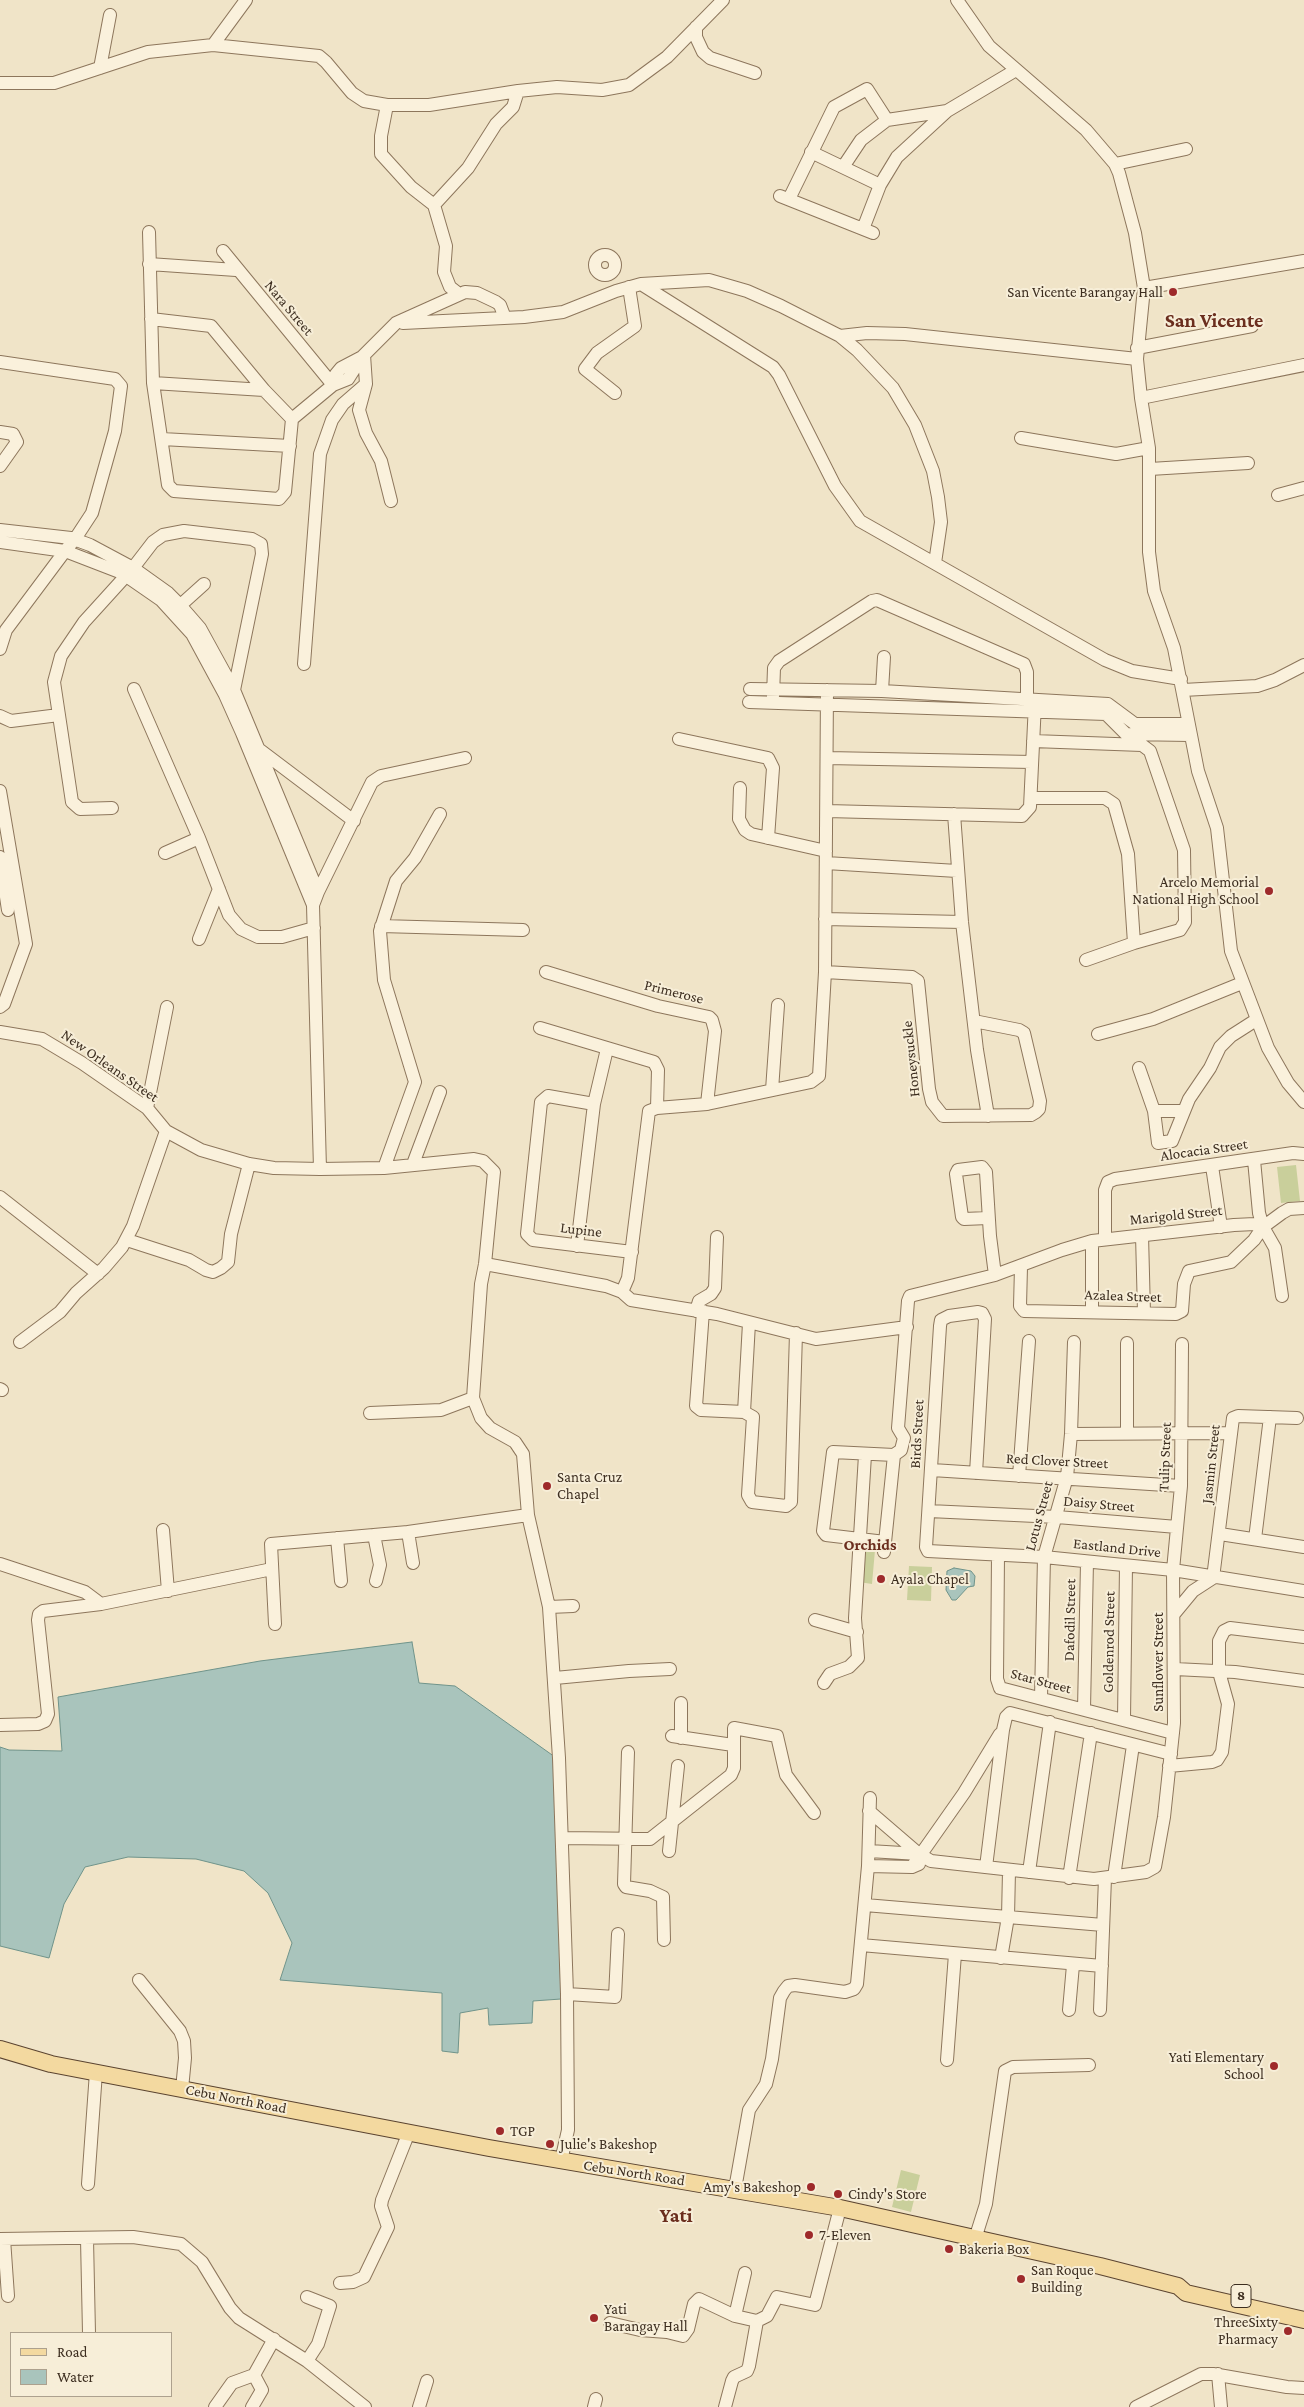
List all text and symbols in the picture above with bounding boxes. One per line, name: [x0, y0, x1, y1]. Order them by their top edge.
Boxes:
street label: Nara Street: [261, 277, 317, 339]
place label: San Vicente Barangay Hall: [1007, 283, 1163, 301]
marker: San Vicente Barangay Hall: [1167, 286, 1179, 298]
district label: San Vicente: [1165, 309, 1263, 333]
place label: Arcelo Memorial National High School: [1132, 873, 1259, 908]
marker: Arcelo Memorial National High School: [1263, 885, 1275, 897]
street label: Primerose: [643, 976, 705, 1008]
street label: Honeysuckle: [898, 1020, 924, 1098]
street label: New Orleans Street: [58, 1026, 162, 1106]
street label: Alocacia Street: [1159, 1135, 1249, 1165]
street label: Marigold Street: [1129, 1201, 1223, 1229]
street label: Lupine: [559, 1219, 603, 1241]
street label: Azalea Street: [1084, 1286, 1162, 1306]
street label: Birds Street: [906, 1399, 928, 1469]
street label: Tulip Street: [1155, 1422, 1175, 1492]
street label: Jasmin Street: [1198, 1424, 1224, 1504]
street label: Red Clover Street: [1005, 1449, 1109, 1473]
place label: Santa Cruz Chapel: [557, 1468, 622, 1503]
street label: Lotus Street: [1021, 1479, 1057, 1553]
marker: Santa Cruz Chapel: [541, 1480, 553, 1492]
street label: Daisy Street: [1063, 1492, 1135, 1516]
street label: Eastland Drive: [1072, 1534, 1162, 1562]
district label: Orchids: [843, 1535, 897, 1555]
place label: Ayala Chapel: [891, 1570, 969, 1588]
marker: Ayala Chapel: [875, 1573, 887, 1585]
street label: Dafodil Street: [1060, 1579, 1080, 1661]
street label: Goldenrod Street: [1099, 1591, 1119, 1693]
street label: Sunflower Street: [1149, 1612, 1167, 1712]
street label: Star Street: [1009, 1664, 1073, 1698]
place label: Yati Elementary School: [1169, 2048, 1264, 2083]
marker: Yati Elementary School: [1268, 2060, 1280, 2072]
street label: Cebu North Road: [184, 2080, 288, 2118]
place label: TGP: [510, 2122, 535, 2140]
marker: TGP: [494, 2125, 506, 2137]
place label: Julie's Bakeshop: [560, 2135, 657, 2153]
marker: Julie's Bakeshop: [544, 2138, 556, 2150]
street label: Cebu North Road: [582, 2156, 686, 2190]
place label: Amy's Bakeshop: [703, 2178, 801, 2196]
marker: Amy's Bakeshop: [805, 2181, 817, 2193]
place label: Cindy's Store: [848, 2185, 927, 2203]
marker: Cindy's Store: [832, 2188, 844, 2200]
district label: Yati: [660, 2204, 692, 2228]
place label: 7-Eleven: [819, 2226, 871, 2244]
marker: 7-Eleven: [803, 2229, 815, 2241]
place label: Bakeria Box: [959, 2240, 1029, 2258]
marker: Bakeria Box: [943, 2243, 955, 2255]
place label: San Roque Building: [1031, 2261, 1094, 2296]
marker: San Roque Building: [1015, 2273, 1027, 2285]
road number: 8: [1231, 2284, 1251, 2308]
place label: Yati Barangay Hall: [604, 2300, 688, 2335]
marker: Yati Barangay Hall: [588, 2312, 600, 2324]
place label: ThreeSixty Pharmacy: [1214, 2313, 1278, 2348]
marker: ThreeSixty Pharmacy: [1282, 2325, 1294, 2337]
legend: [10, 2332, 172, 2397]
text: Road: [57, 2344, 87, 2360]
text: Water: [57, 2369, 94, 2385]

